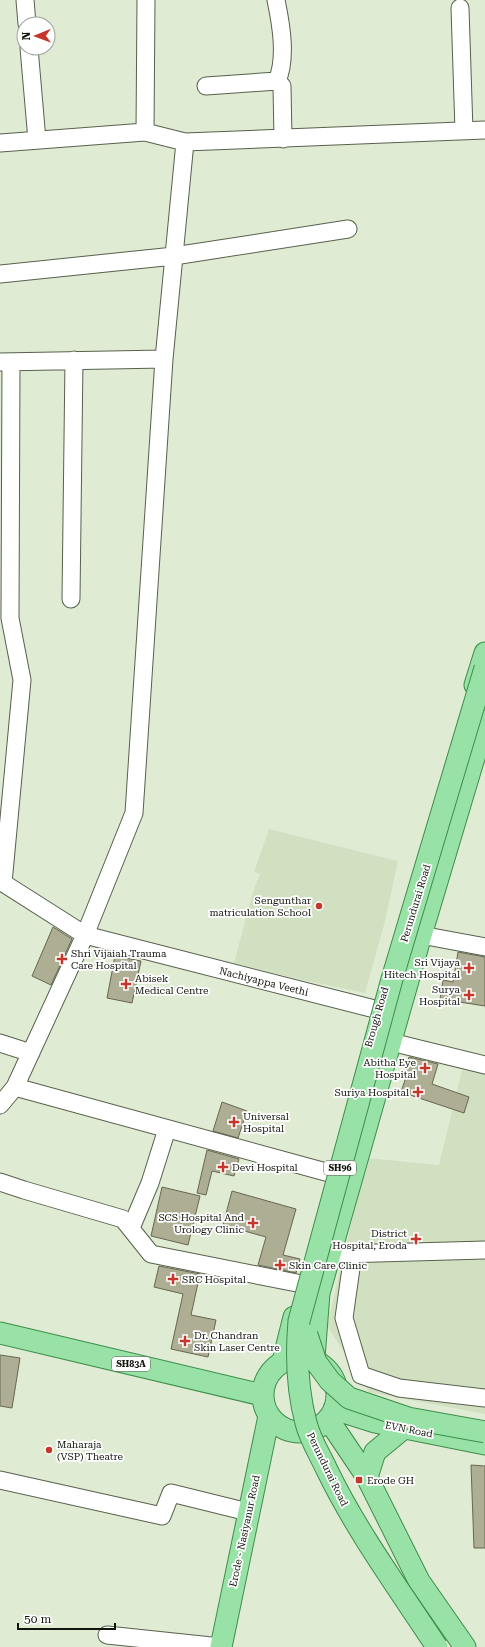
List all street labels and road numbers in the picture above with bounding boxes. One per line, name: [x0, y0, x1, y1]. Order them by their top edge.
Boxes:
street label: Perundurai Road: [398, 862, 433, 943]
street label: Nachiyappa Veethi: [218, 965, 310, 998]
street label: Brough Road: [363, 985, 391, 1049]
road number: SH96: [324, 1161, 356, 1175]
road number: SH83A: [112, 1357, 150, 1371]
street label: EVN Road: [384, 1419, 434, 1440]
street label: Perundurai Road: [305, 1430, 350, 1509]
street label: Erode - Nasiyanur Road: [227, 1474, 262, 1588]

